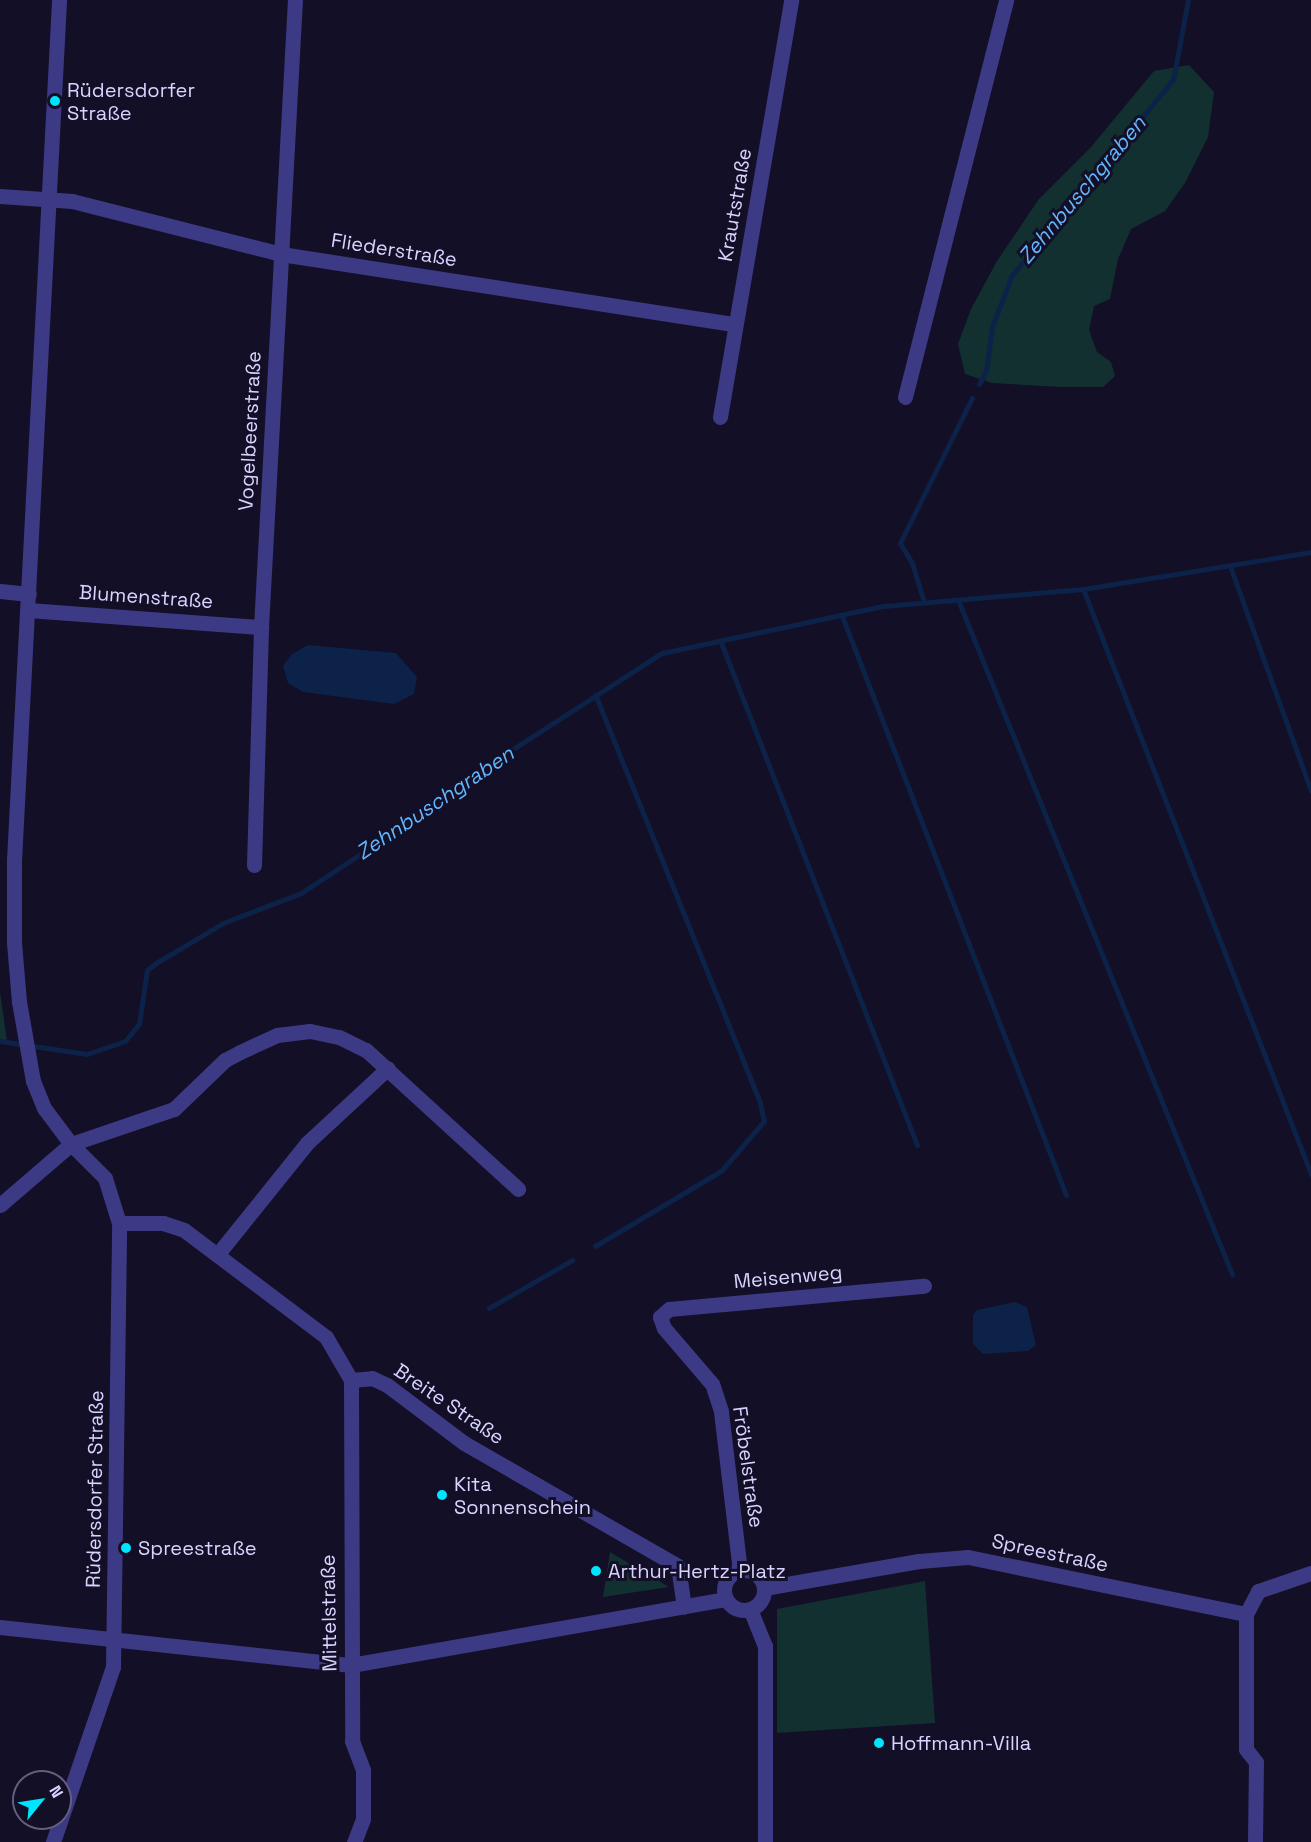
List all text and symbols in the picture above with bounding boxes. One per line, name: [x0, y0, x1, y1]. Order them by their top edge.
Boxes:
place label: Rüdersdorfer Straße: [67, 78, 195, 125]
marker: Rüdersdorfer Straße: [48, 94, 62, 108]
water label: Zehnbuschgraben: [1013, 111, 1151, 269]
street label: Krautstraße: [713, 146, 757, 264]
street label: Fliederstraße: [329, 228, 459, 272]
street label: Vogelbeerstraße: [234, 350, 266, 512]
street label: Blumenstraße: [78, 580, 214, 614]
water label: Zehnbuschgraben: [351, 741, 519, 865]
street label: Meisenweg: [733, 1260, 843, 1294]
street label: Breite Straße: [389, 1358, 509, 1450]
street label: Rüdersdorfer Straße: [81, 1390, 109, 1588]
street label: Fröbelstraße: [728, 1405, 768, 1529]
place label: Kita Sonnenschein: [454, 1472, 591, 1519]
marker: Kita Sonnenschein: [435, 1488, 449, 1502]
street label: Spreestraße: [989, 1529, 1111, 1577]
place label: Spreestraße: [138, 1536, 257, 1560]
marker: Spreestraße: [119, 1541, 133, 1555]
street label: Mittelstraße: [316, 1554, 342, 1672]
place label: Arthur-Hertz-Platz: [608, 1559, 786, 1583]
marker: Arthur-Hertz-Platz: [589, 1564, 603, 1578]
place label: Hoffmann-Villa: [891, 1731, 1031, 1755]
marker: Hoffmann-Villa: [872, 1736, 886, 1750]
north arrow: [12, 1770, 72, 1830]
text: N: [45, 1782, 68, 1802]

